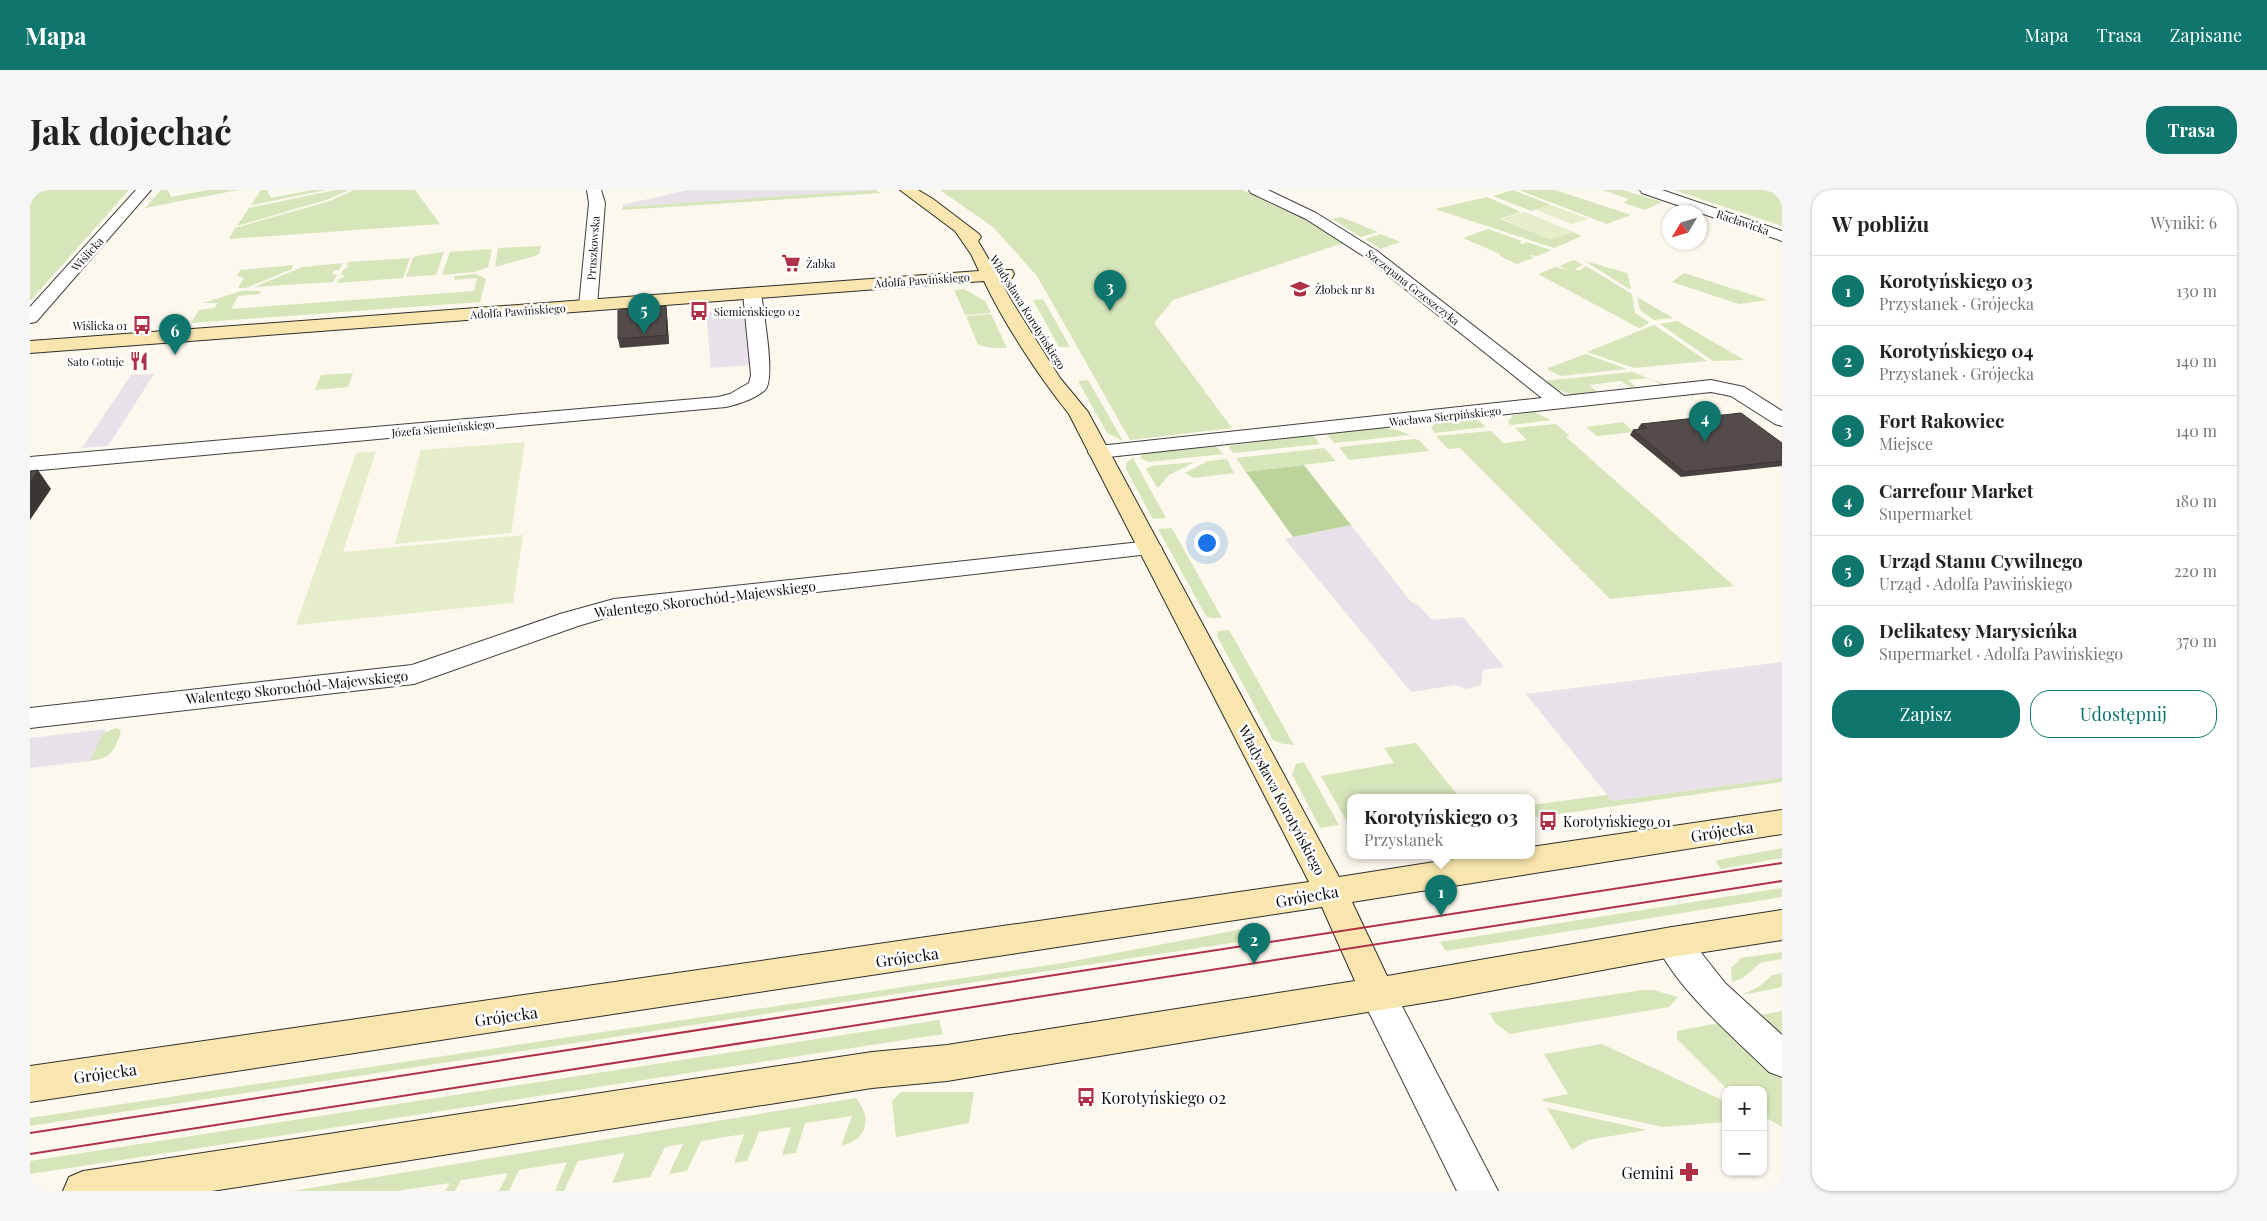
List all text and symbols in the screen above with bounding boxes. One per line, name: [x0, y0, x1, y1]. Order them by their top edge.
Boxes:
text: Mapa: [25, 19, 86, 51]
text: Mapa: [2025, 23, 2069, 47]
text: Trasa: [2097, 23, 2142, 47]
text: Zapisane: [2170, 23, 2242, 47]
button: Trasa: [2146, 106, 2237, 154]
text: Jak dojechać: [30, 107, 232, 154]
north arrow: [1662, 205, 1707, 250]
street label: Racławicka: [1715, 206, 1772, 238]
text: W pobliżu: [1832, 209, 1929, 237]
text: Wyniki: 6: [2151, 212, 2217, 233]
street label: Pruszkowska: [583, 215, 603, 281]
street label: Wiślicka: [67, 233, 107, 275]
street label: Szczepana Grzeszczyka: [1363, 246, 1463, 329]
street label: Władysława Korotyńskiego: [986, 251, 1069, 372]
supermarket icon: Żabka: [780, 252, 802, 274]
place label: Żabka: [806, 256, 836, 271]
text: Korotyńskiego 03: [1879, 267, 2033, 293]
street label: Adolfa Pawińskiego: [873, 269, 970, 291]
pin: 3: [1094, 270, 1126, 311]
school or university icon: Żłobek nr 81: [1289, 278, 1311, 300]
text: 1: [1845, 280, 1851, 301]
text: 130 m: [2176, 280, 2217, 301]
place label: Żłobek nr 81: [1315, 282, 1375, 297]
pin: 5: [628, 293, 660, 334]
text: Przystanek · Grójecka: [1879, 293, 2034, 314]
street label: Adolfa Pawińskiego: [469, 300, 566, 322]
bus stop icon: Siemieńskiego 02: [688, 300, 710, 322]
place label: Siemieńskiego 02: [714, 304, 800, 319]
bus stop icon: Wiślicka 01: [131, 314, 153, 336]
pin: 6: [159, 314, 191, 355]
place label: Wiślicka 01: [72, 318, 127, 333]
text: Korotyńskiego 04: [1879, 337, 2034, 363]
restaurant icon: Sato Gotuje: [128, 350, 150, 372]
text: 2: [1844, 350, 1852, 371]
text: 140 m: [2175, 350, 2217, 371]
place label: Sato Gotuje: [67, 354, 124, 369]
text: Przystanek · Grójecka: [1879, 363, 2034, 384]
pin: 4: [1689, 401, 1721, 442]
street label: Wacława Sierpińskiego: [1387, 403, 1502, 429]
text: Fort Rakowiec: [1879, 407, 2004, 433]
street label: Józefa Siemieńskiego: [390, 416, 495, 440]
text: 3: [1844, 420, 1852, 441]
text: 140 m: [2175, 420, 2217, 441]
text: Miejsce: [1879, 433, 1933, 454]
text: Carrefour Market: [1879, 477, 2033, 503]
text: 4: [1844, 490, 1852, 511]
text: 180 m: [2175, 490, 2217, 511]
text: Supermarket: [1879, 503, 1973, 524]
your location: [1194, 530, 1220, 556]
text: Urząd Stanu Cywilnego: [1879, 547, 2083, 573]
text: 5: [1844, 560, 1852, 581]
text: 220 m: [2174, 560, 2217, 581]
text: Urząd · Adolfa Pawińskiego: [1879, 573, 2072, 594]
street label: Walentego Skorochód-Majewskiego: [592, 576, 817, 622]
text: Delikatesy Marysieńka: [1879, 617, 2077, 643]
text: 6: [1844, 630, 1852, 651]
text: 370 m: [2175, 630, 2217, 651]
text: Supermarket · Adolfa Pawińskiego: [1879, 643, 2123, 664]
street label: Walentego Skorochód-Majewskiego: [184, 666, 409, 708]
button: Zapisz: [1832, 690, 2020, 738]
button: Udostępnij: [2030, 690, 2217, 738]
street label: Władysława Korotyńskiego: [1234, 721, 1330, 879]
popup: [1347, 794, 1535, 859]
text: Korotyńskiego 03: [1364, 803, 1518, 829]
bus stop icon: Korotyńskiego 01: [1537, 810, 1559, 832]
place label: Korotyńskiego 01: [1563, 812, 1671, 831]
street label: Grójecka: [1689, 816, 1755, 846]
text: Przystanek: [1364, 829, 1443, 850]
pin: 1: [1425, 875, 1457, 916]
street label: Grójecka: [1274, 880, 1340, 912]
pin: 2: [1238, 923, 1270, 964]
street label: Grójecka: [874, 942, 940, 972]
street label: Grójecka: [473, 1001, 539, 1031]
street label: Grójecka: [72, 1058, 138, 1088]
bus stop icon: Korotyńskiego 02: [1075, 1086, 1097, 1108]
map controls: [1722, 1086, 1767, 1176]
button: +: [1722, 1086, 1767, 1131]
place label: Korotyńskiego 02: [1101, 1087, 1226, 1108]
button: −: [1722, 1131, 1767, 1176]
pharmacy icon: Gemini: [1678, 1161, 1700, 1183]
place label: Gemini: [1622, 1162, 1674, 1183]

